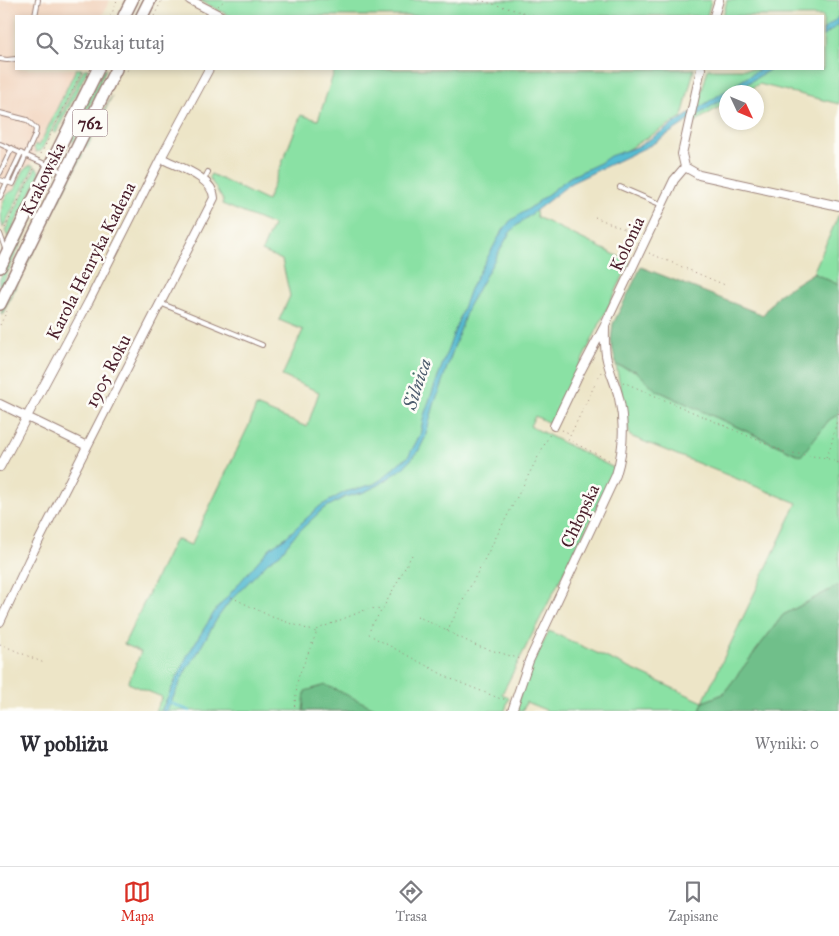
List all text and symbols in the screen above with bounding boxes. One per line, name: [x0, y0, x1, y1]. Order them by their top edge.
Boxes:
search box: [15, 15, 824, 70]
icon: search: [33, 29, 61, 57]
text: Szukaj tutaj: [73, 31, 165, 54]
north arrow: [719, 85, 764, 130]
road number: 762: [72, 110, 108, 136]
street label: Krakowska: [16, 138, 70, 219]
street label: Karola Henryka Kadena: [42, 178, 141, 344]
street label: Kolonia: [605, 213, 649, 275]
street label: 1905 Roku: [80, 330, 136, 411]
water label: Silnica: [398, 356, 436, 413]
street label: Chłopska: [556, 480, 604, 551]
text: W pobliżu: [20, 731, 108, 757]
text: Wyniki: 0: [755, 734, 819, 753]
tab: Mapa: [121, 878, 154, 925]
tab: Trasa: [395, 878, 427, 925]
tab: Zapisane: [668, 878, 718, 925]

